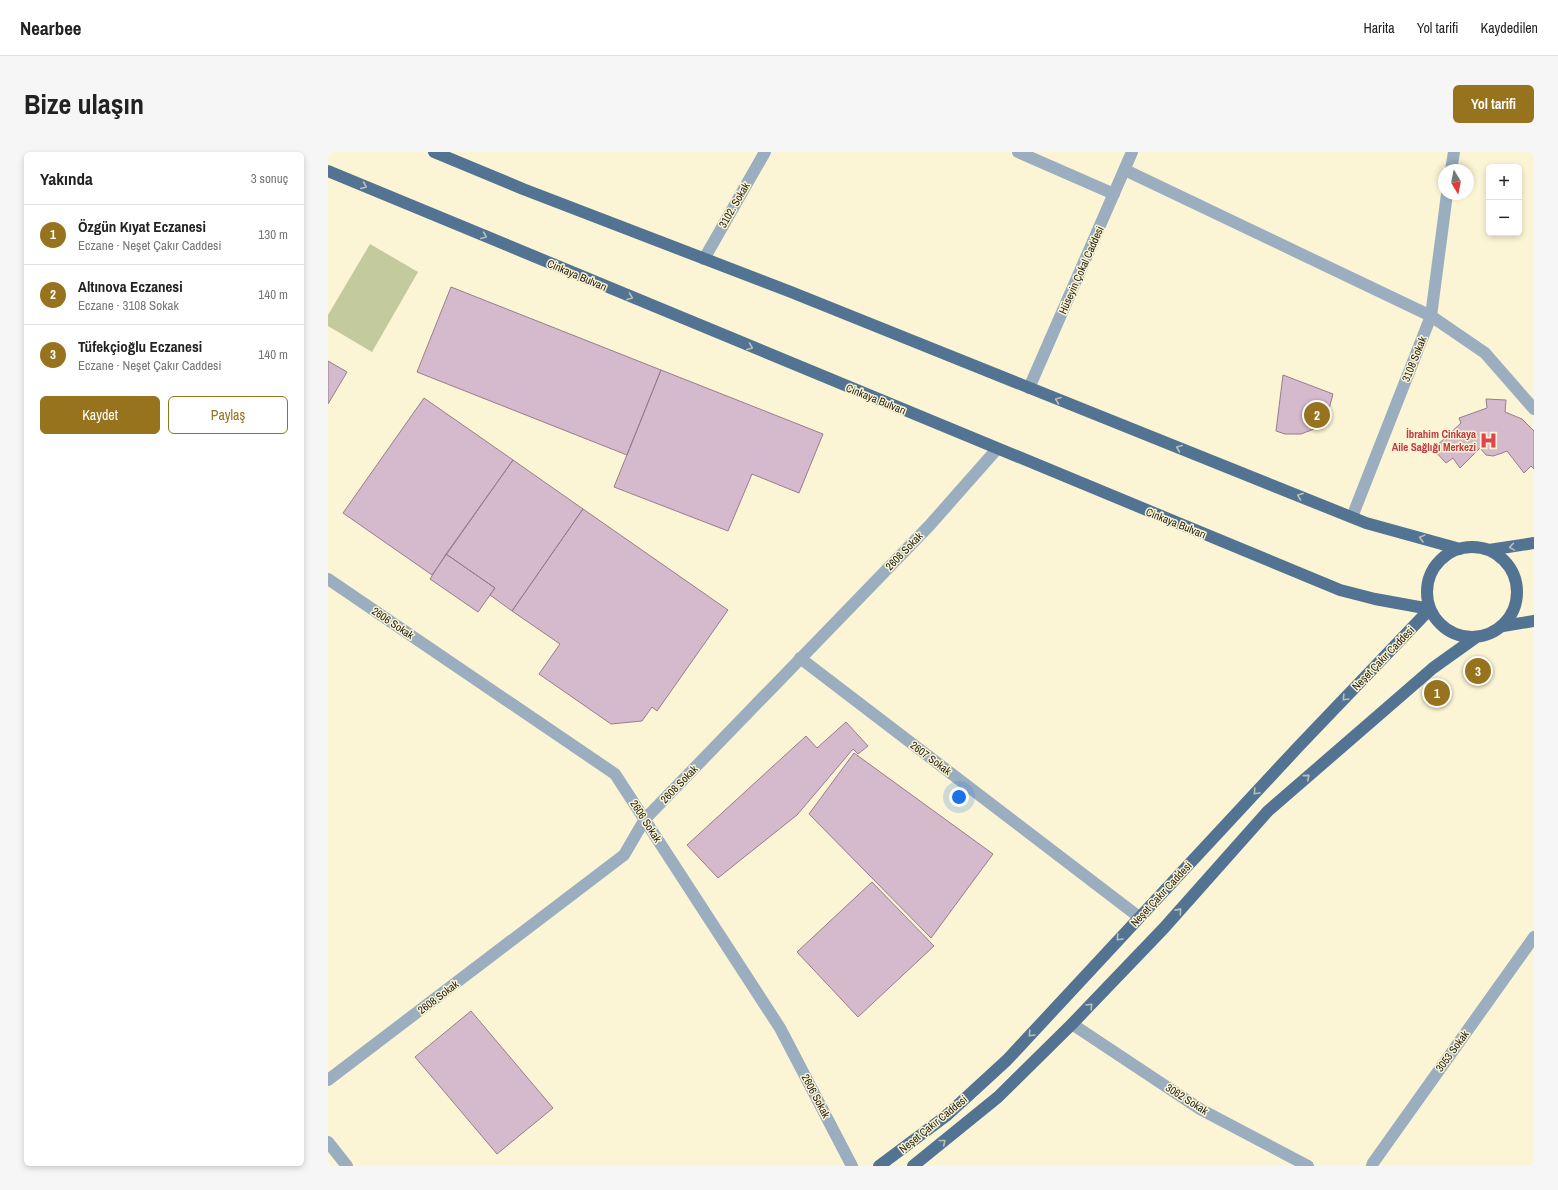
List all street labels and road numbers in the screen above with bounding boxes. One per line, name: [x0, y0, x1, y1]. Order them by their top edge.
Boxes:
street label: 3102. Sokak: [715, 179, 753, 230]
street label: Hüseyin Çokal Caddesi: [1055, 224, 1107, 316]
street label: Cinkaya Bulvarı: [545, 256, 609, 294]
street label: 3108 Sokak: [1399, 334, 1430, 384]
street label: Cinkaya Bulvarı: [844, 381, 908, 417]
street label: Cinkaya Bulvarı: [1144, 505, 1208, 541]
street label: 2608 Sokak: [882, 529, 926, 573]
street label: 2606 Sokak: [369, 604, 417, 642]
street label: Neşet Çakır Caddesi: [1349, 623, 1417, 693]
street label: 2607 Sokak: [908, 738, 955, 778]
street label: 2608 Sokak: [657, 762, 701, 806]
street label: 2606 Sokak: [627, 797, 665, 845]
street label: Neşet Çakır Caddesi: [1127, 859, 1195, 929]
street label: 2608 Sokak: [415, 977, 462, 1017]
street label: 3053 Sokak: [1432, 1027, 1472, 1074]
street label: 2606 Sokak: [799, 1072, 834, 1121]
street label: 3062 Sokak: [1163, 1080, 1211, 1118]
street label: Neşet Çakır Caddesi: [896, 1092, 970, 1156]

